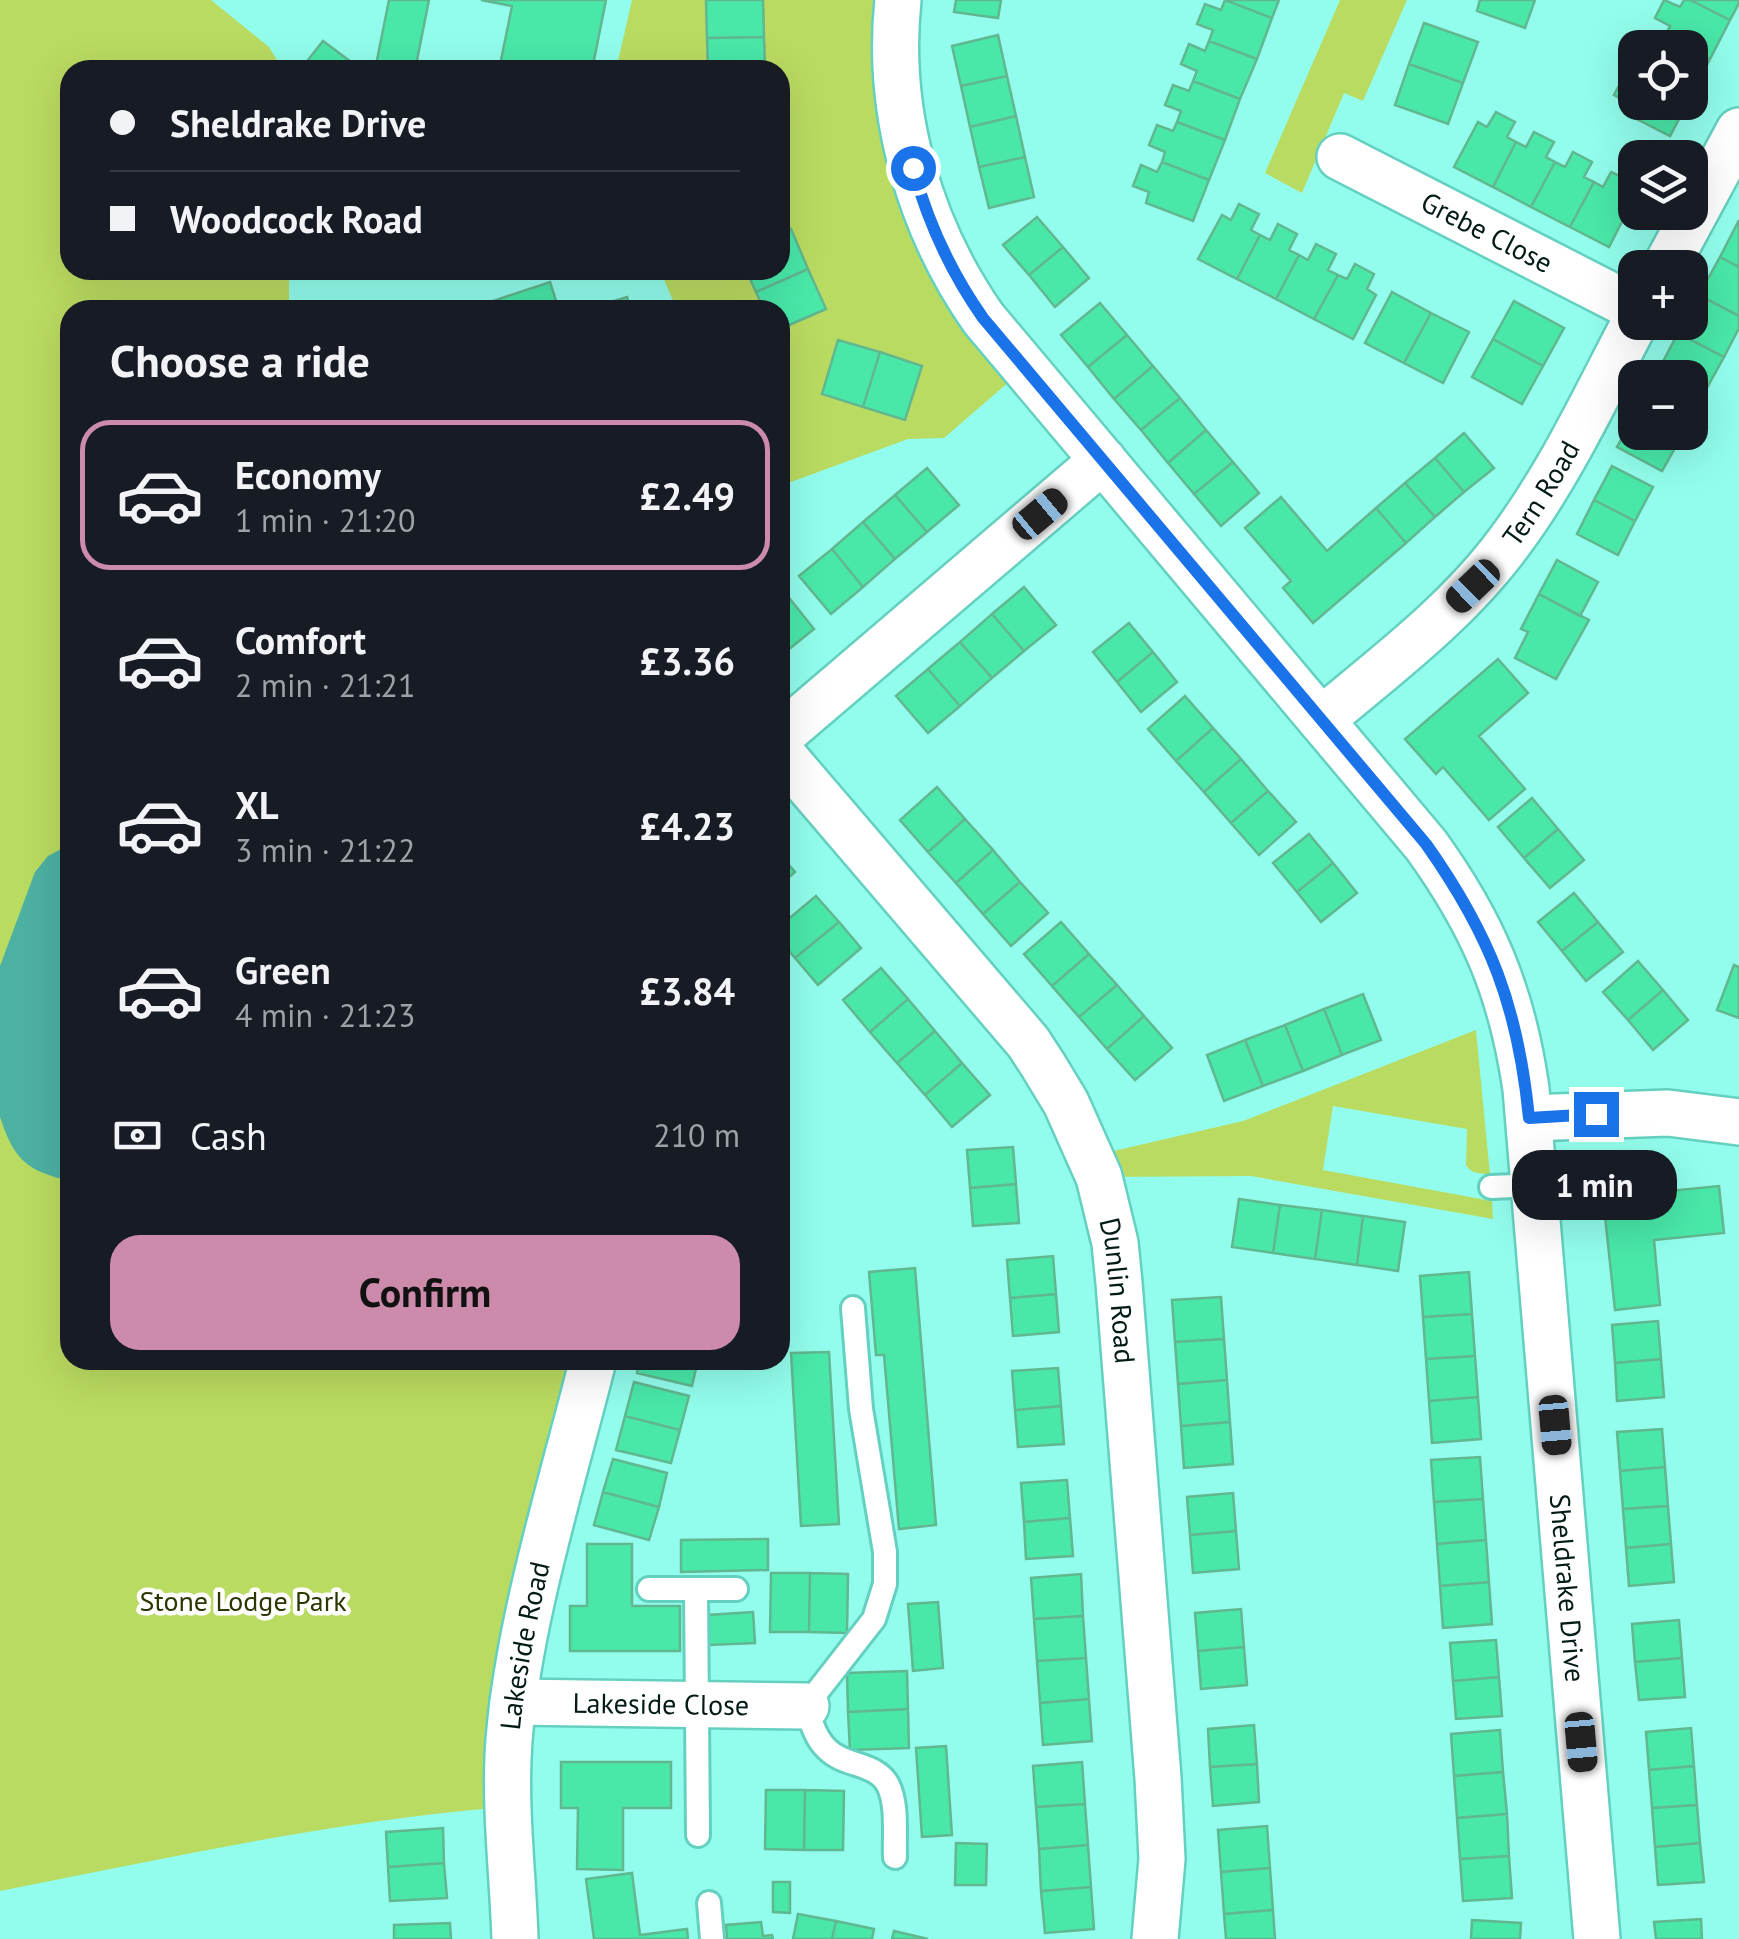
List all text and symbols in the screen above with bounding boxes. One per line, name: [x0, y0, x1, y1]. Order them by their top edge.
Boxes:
map controls: [1618, 30, 1708, 450]
button: locate: [1618, 30, 1708, 120]
text: Sheldrake Drive: [170, 98, 426, 147]
button: layers: [1618, 140, 1708, 230]
route start: [891, 146, 936, 191]
street label: Grebe Close: [1415, 183, 1559, 281]
text: Woodcock Road: [170, 194, 423, 243]
button: +: [1618, 250, 1708, 340]
text: Choose a ride: [110, 331, 370, 389]
button: −: [1618, 360, 1708, 450]
street label: Tern Road: [1494, 434, 1587, 553]
icon: car: [115, 450, 205, 540]
text: Economy: [235, 450, 381, 499]
text: £2.49: [639, 471, 735, 520]
car: [1007, 483, 1073, 545]
text: 1 min · 21:20: [235, 499, 415, 541]
car: [1441, 554, 1505, 618]
icon: car: [115, 615, 205, 705]
text: Comfort: [235, 615, 366, 664]
text: £3.36: [639, 636, 735, 685]
text: 2 min · 21:21: [235, 664, 415, 706]
icon: car: [115, 780, 205, 870]
text: XL: [235, 780, 279, 829]
text: £4.23: [639, 801, 735, 850]
text: 3 min · 21:22: [235, 829, 415, 871]
icon: car: [115, 945, 205, 1035]
text: Green: [235, 945, 331, 994]
text: £3.84: [639, 966, 735, 1015]
text: 4 min · 21:23: [235, 994, 415, 1036]
route end: [1574, 1092, 1619, 1137]
icon: cash: [110, 1108, 165, 1163]
text: Cash: [190, 1111, 267, 1160]
text: 210 m: [653, 1114, 740, 1156]
callout: 1 min: [1514, 1149, 1678, 1219]
text: 1 min: [1555, 1164, 1634, 1206]
street label: Dunlin Road: [1091, 1214, 1144, 1365]
button: Confirm: [110, 1235, 740, 1350]
car: [1537, 1394, 1573, 1456]
street label: Sheldrake Drive: [1542, 1492, 1594, 1684]
street label: Lakeside Road: [491, 1558, 558, 1732]
park label: Stone Lodge Park: [139, 1582, 347, 1619]
street label: Lakeside Close: [573, 1684, 749, 1723]
car: [1563, 1711, 1599, 1773]

